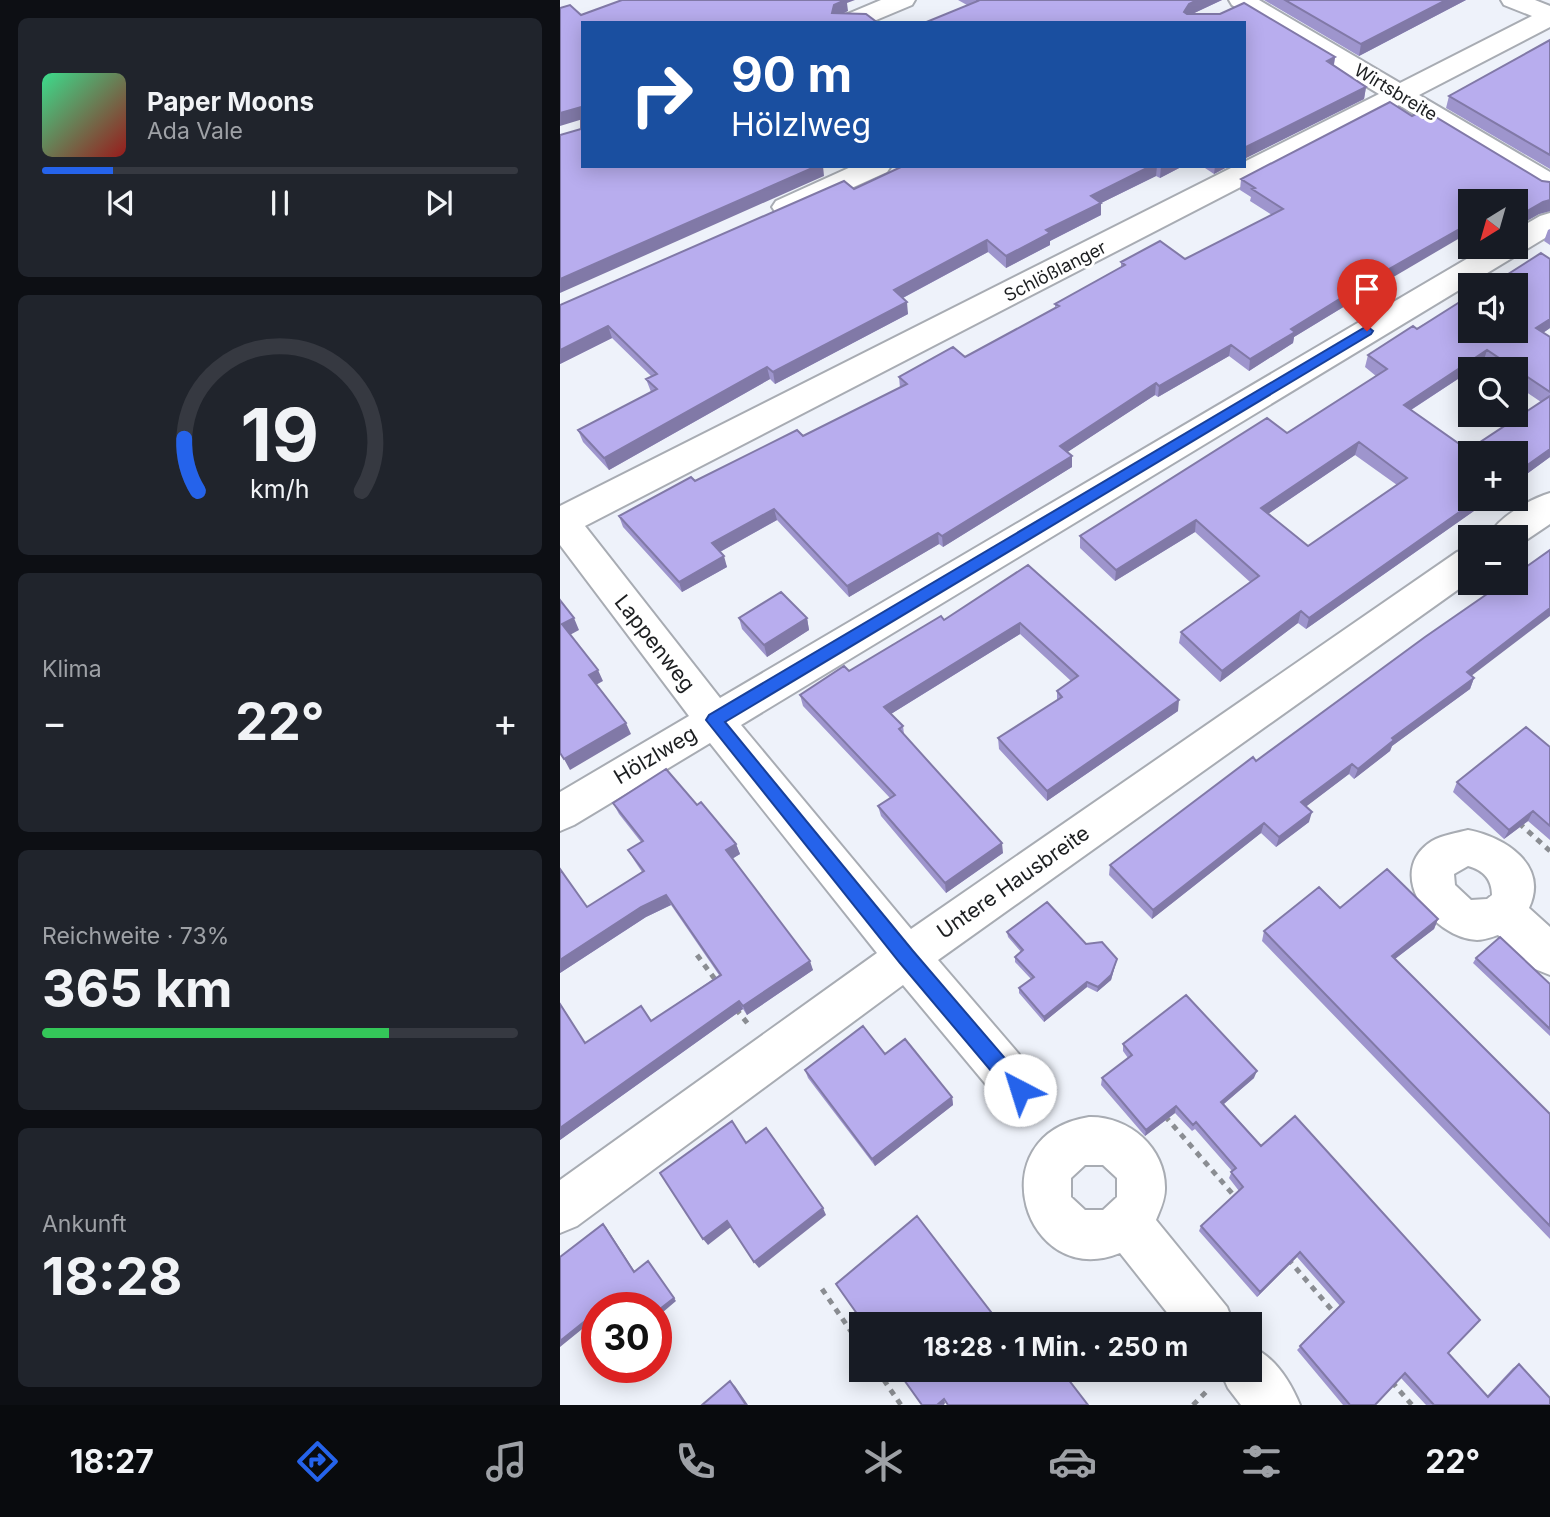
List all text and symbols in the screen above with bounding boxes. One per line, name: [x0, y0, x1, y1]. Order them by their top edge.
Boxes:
text: 90 m: [731, 45, 852, 104]
icon: right: [616, 49, 707, 140]
street label: Wirtsbreite: [1351, 59, 1441, 125]
text: Paper Moons: [147, 86, 314, 117]
text: Hölzlweg: [731, 105, 871, 144]
text: Ada Vale: [147, 117, 243, 145]
icon: previous: [102, 184, 140, 222]
icon: pause: [261, 184, 299, 222]
icon: next: [420, 184, 458, 222]
north arrow: [1458, 189, 1528, 259]
map controls: [1458, 189, 1528, 595]
street label: Schlößlanger: [1000, 236, 1110, 306]
pin: [1337, 259, 1397, 331]
icon: arrive: [1348, 270, 1386, 308]
button: sound: [1458, 273, 1528, 343]
button: search: [1458, 357, 1528, 427]
text: 19: [241, 391, 319, 480]
button: +: [1458, 441, 1528, 511]
text: km/h: [250, 474, 310, 504]
button: −: [1458, 525, 1528, 595]
street label: Lappenweg: [609, 590, 701, 696]
text: Klima: [42, 655, 102, 683]
text: 22°: [235, 690, 325, 753]
text: −: [42, 699, 67, 745]
text: +: [493, 699, 518, 745]
street label: Hölzlweg: [609, 721, 701, 789]
street label: Untere Hausbreite: [932, 820, 1094, 944]
text: Reichweite · 73%: [42, 922, 229, 950]
text: 365 km: [42, 957, 233, 1020]
position arrow: [983, 1053, 1057, 1127]
text: Ankunft: [42, 1210, 127, 1238]
text: 18:28: [42, 1245, 182, 1308]
speed limit sign: 30: [581, 1292, 672, 1383]
text: 18:28 · 1 Min. · 250 m: [923, 1331, 1188, 1362]
icon: directions: [293, 1437, 342, 1486]
icon: music: [482, 1437, 531, 1486]
icon: phone: [671, 1437, 720, 1486]
icon: climate: [859, 1437, 908, 1486]
icon: car: [1048, 1437, 1097, 1486]
icon: filters: [1237, 1437, 1286, 1486]
text: 18:27: [70, 1442, 154, 1481]
text: 22°: [1425, 1442, 1480, 1481]

